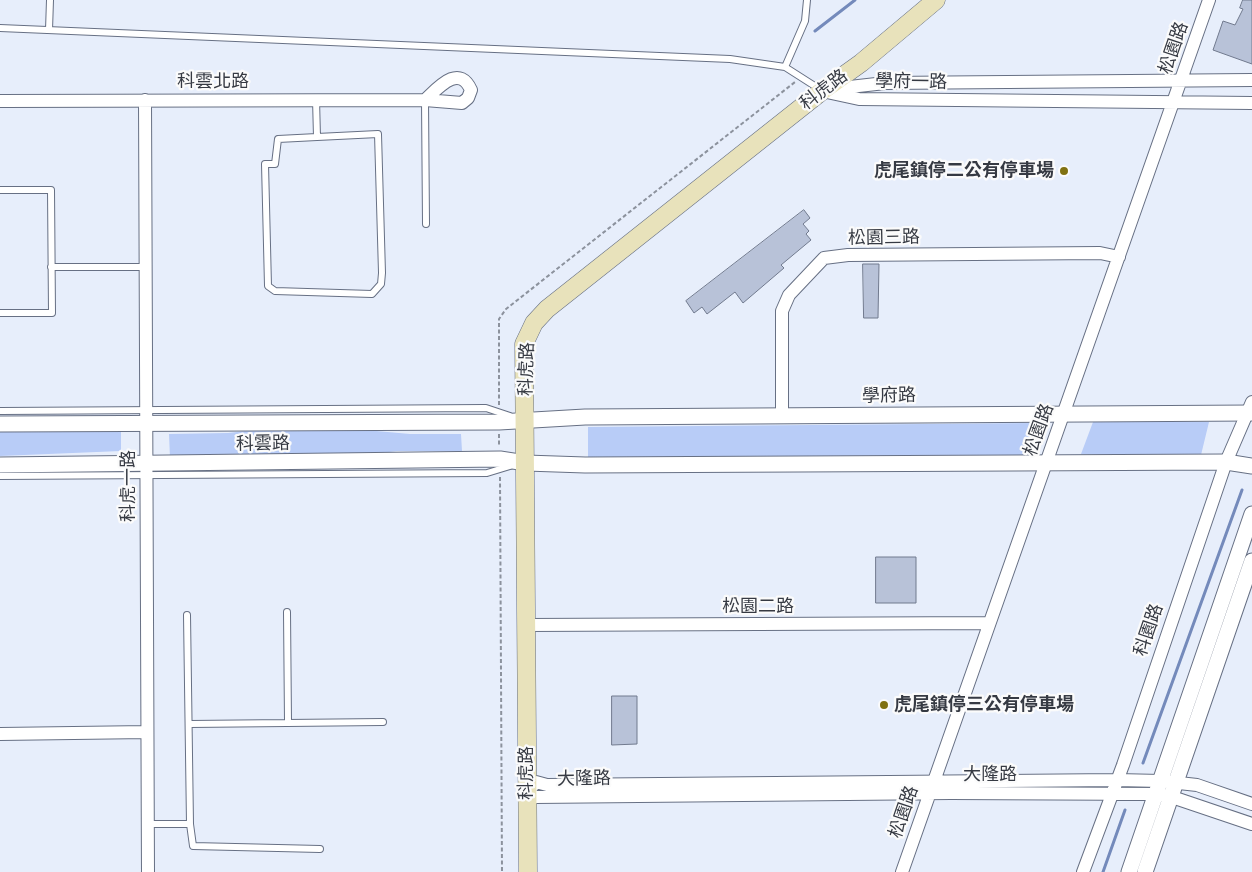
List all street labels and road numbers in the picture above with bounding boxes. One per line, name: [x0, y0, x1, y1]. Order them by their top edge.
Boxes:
street label: 松園路: [1155, 19, 1193, 77]
street label: 科虎路: [796, 65, 852, 115]
street label: 科雲北路: [177, 71, 249, 93]
street label: 學府一路: [875, 71, 947, 93]
street label: 松園三路: [848, 227, 920, 249]
street label: 科虎路: [515, 342, 539, 396]
street label: 學府路: [862, 385, 916, 407]
street label: 松園路: [1020, 401, 1058, 459]
street label: 科雲路: [236, 433, 290, 455]
street label: 科虎一路: [118, 450, 140, 522]
street label: 松園二路: [722, 596, 794, 618]
street label: 科園路: [1130, 601, 1168, 659]
street label: 科虎路: [516, 746, 538, 800]
street label: 大隆路: [963, 764, 1017, 786]
street label: 大隆路: [557, 768, 611, 790]
street label: 松園路: [885, 783, 923, 841]

